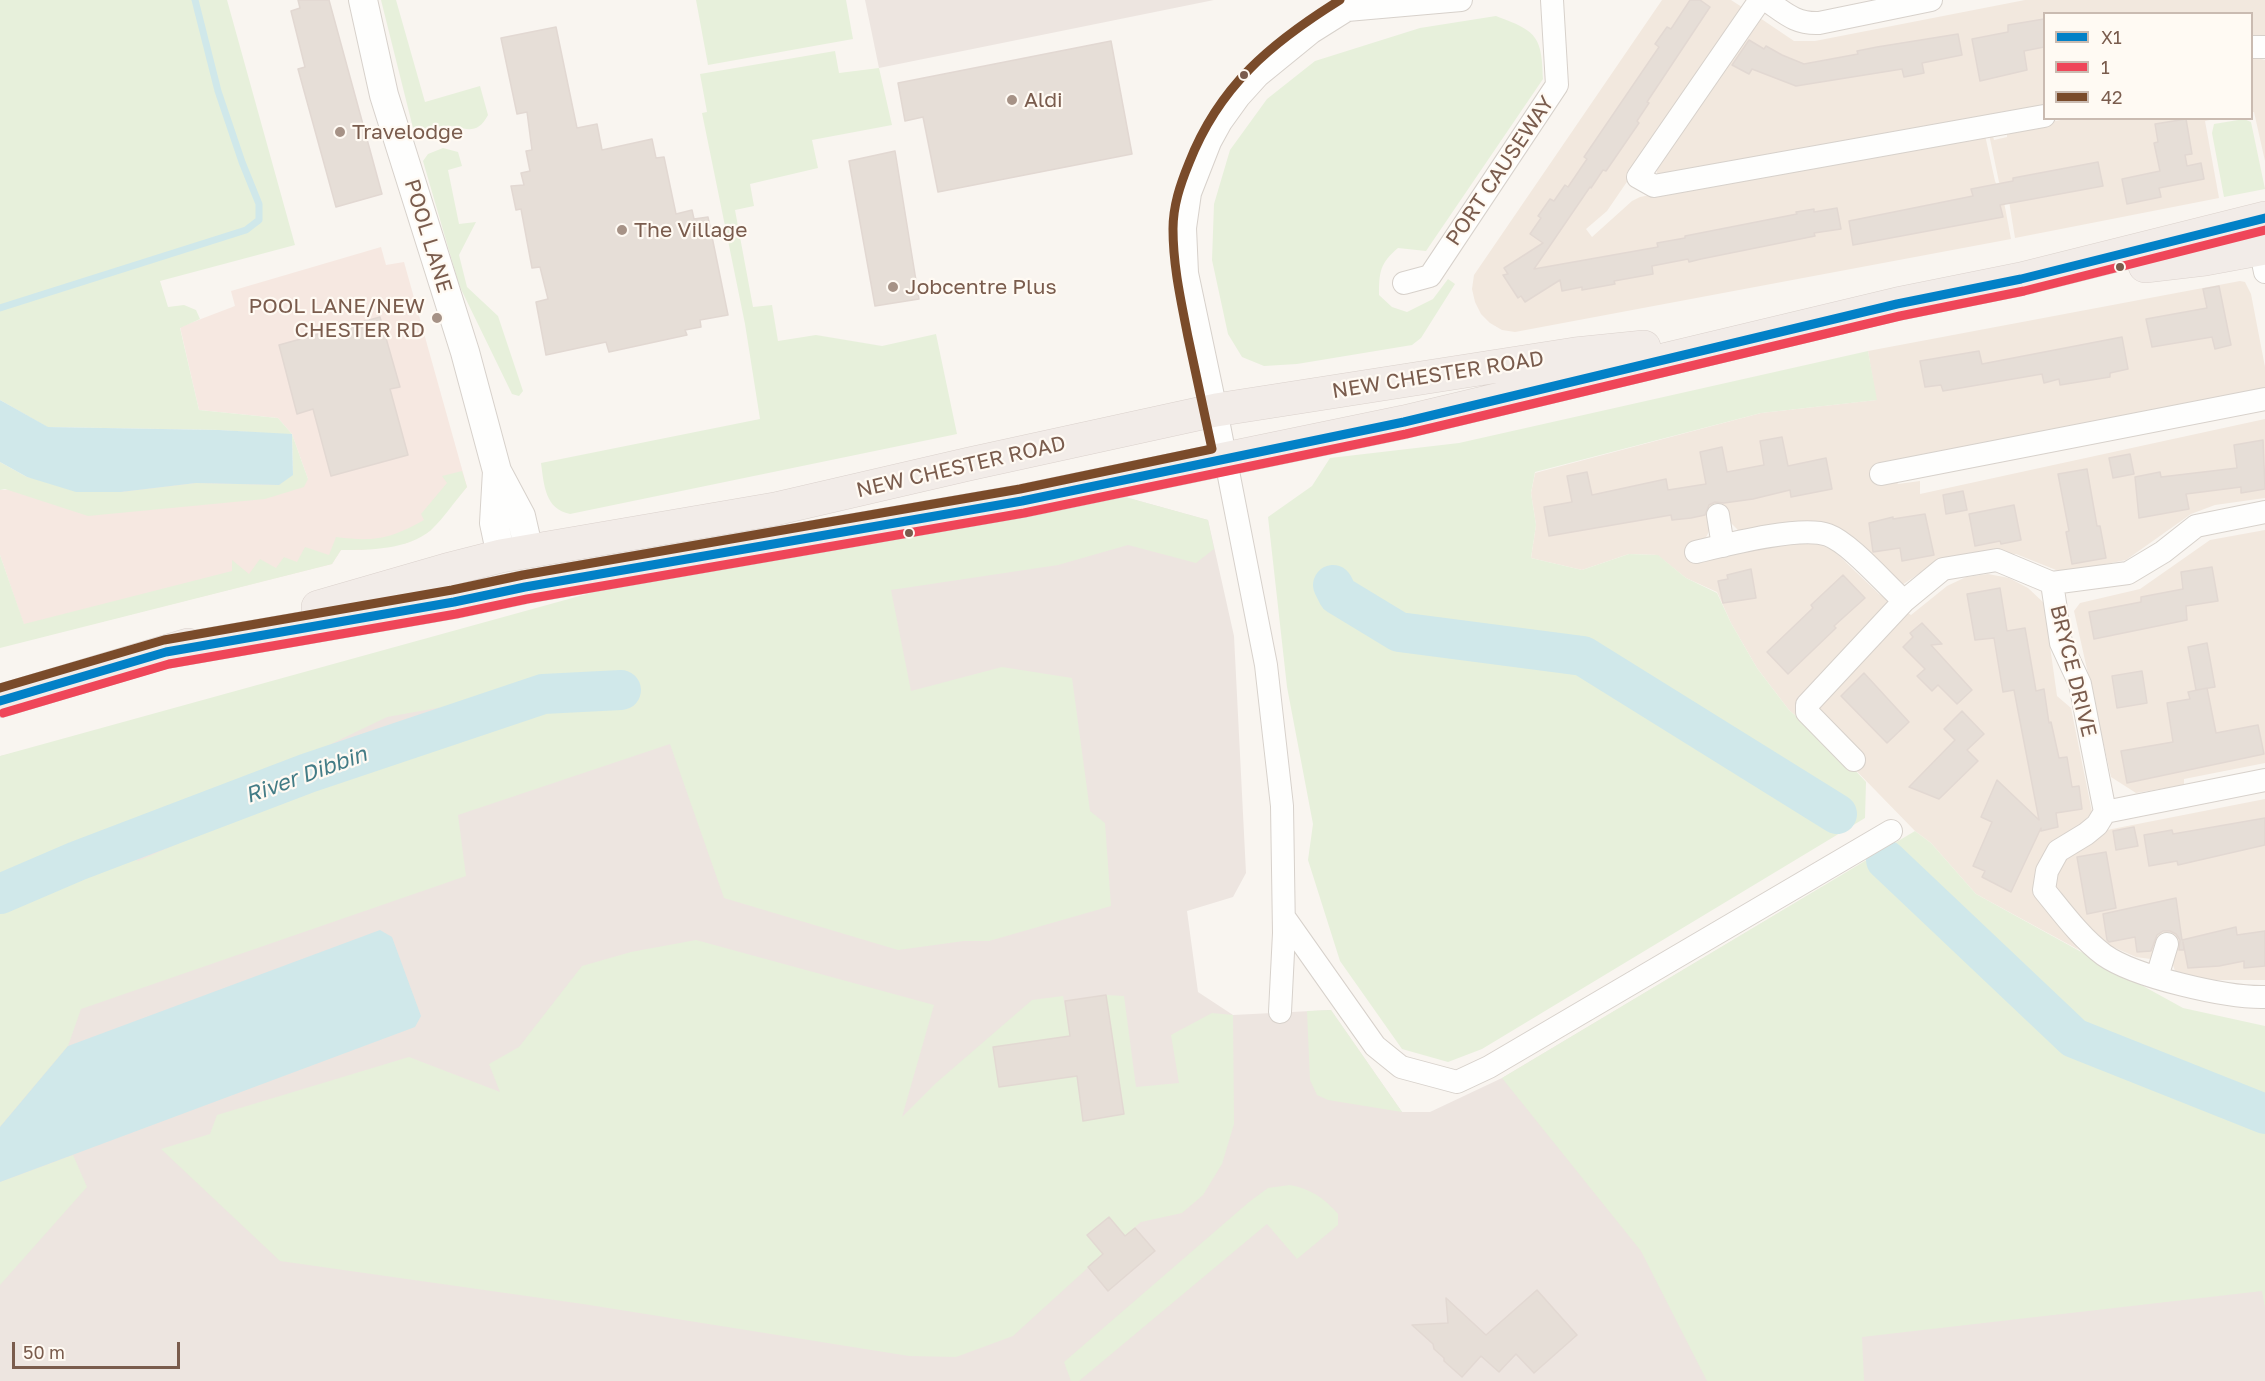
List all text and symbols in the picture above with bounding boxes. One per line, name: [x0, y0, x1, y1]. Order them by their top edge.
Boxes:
legend: [2043, 12, 2253, 120]
text: X1: [2101, 26, 2122, 48]
text: 1: [2101, 56, 2110, 78]
unlabelled marker: [1238, 69, 1250, 81]
text: 42: [2101, 86, 2122, 108]
place label: Aldi: [1024, 87, 1063, 113]
street label: PORT CAUSEWAY: [1441, 91, 1559, 251]
marker: Aldi: [1005, 93, 1019, 107]
place label: Travelodge: [352, 119, 463, 145]
marker: Travelodge: [333, 125, 347, 139]
street label: POOL LANE: [399, 176, 457, 296]
place label: The Village: [634, 217, 747, 243]
marker: The Village: [615, 223, 629, 237]
unlabelled marker: [2114, 261, 2126, 273]
place label: Jobcentre Plus: [905, 274, 1057, 300]
marker: Jobcentre Plus: [886, 280, 900, 294]
place label: POOL LANE/NEW CHESTER RD: [248, 293, 425, 343]
marker: POOL LANE/NEW CHESTER RD: [430, 311, 444, 325]
street label: NEW CHESTER ROAD: [1330, 346, 1546, 404]
street label: NEW CHESTER ROAD: [854, 431, 1068, 503]
unlabelled marker: [903, 527, 915, 539]
street label: BRYCE DRIVE: [2044, 602, 2102, 740]
water label: River Dibbin: [242, 741, 370, 809]
scale bar: [15, 1330, 183, 1368]
text: 50 m: [23, 1341, 65, 1363]

